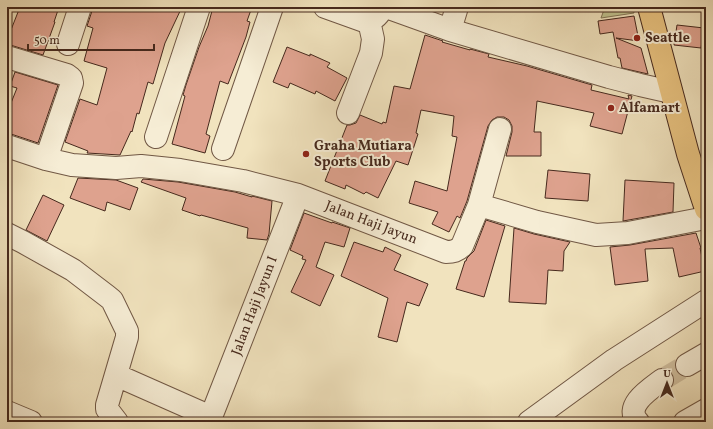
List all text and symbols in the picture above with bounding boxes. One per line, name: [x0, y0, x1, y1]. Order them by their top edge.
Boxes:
scale bar: [28, 26, 154, 52]
place label: Seattle: [645, 29, 690, 48]
text: 50 m: [34, 33, 60, 49]
marker: Seattle: [632, 33, 642, 43]
place label: Alfamart: [619, 99, 680, 118]
marker: Alfamart: [606, 103, 616, 113]
place label: Graha Mutiara Sports Club: [314, 137, 412, 172]
marker: Graha Mutiara Sports Club: [301, 149, 311, 159]
street label: Jalan Haji Jayun: [322, 197, 420, 249]
street label: Jalan Haji Jayun I: [227, 253, 283, 358]
north arrow: [647, 363, 687, 403]
text: U: [663, 367, 671, 382]

